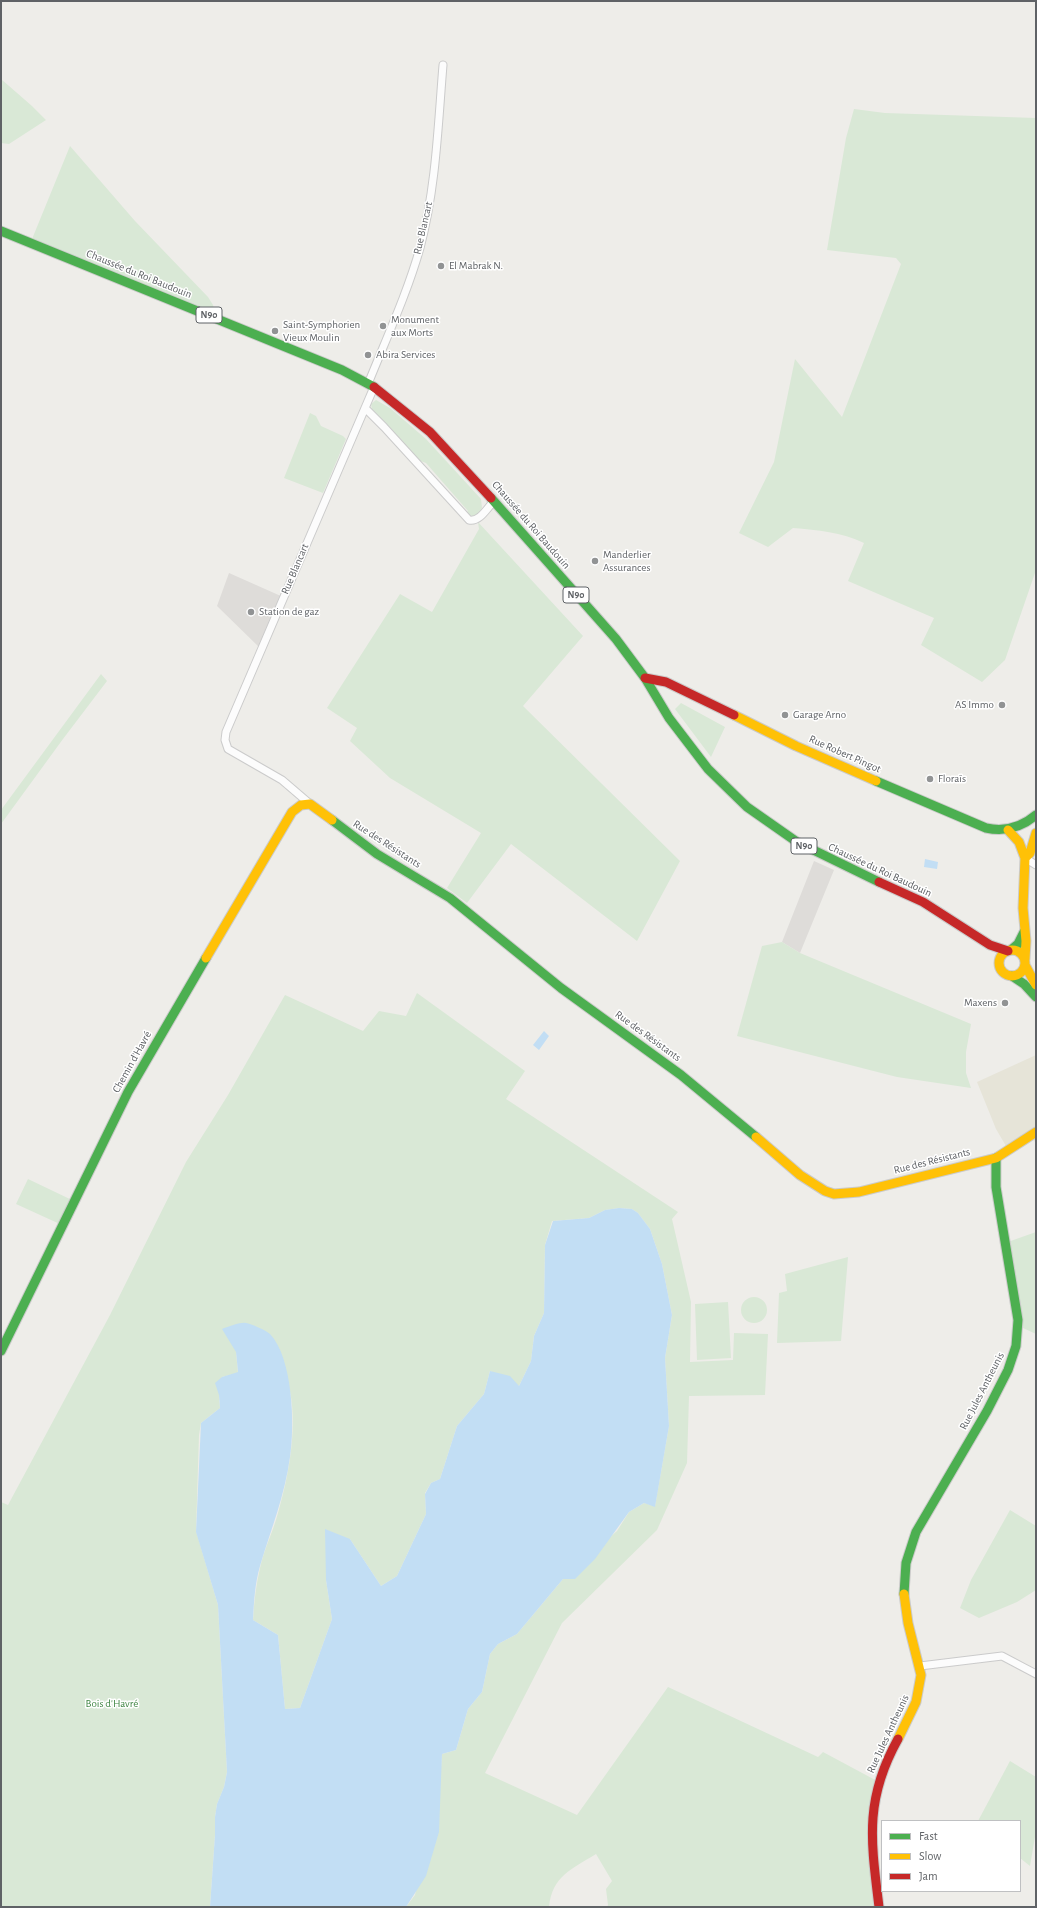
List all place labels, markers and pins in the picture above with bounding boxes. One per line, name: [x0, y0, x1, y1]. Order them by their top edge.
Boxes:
place label: El Mabrak N.: [449, 259, 503, 273]
marker: El Mabrak N.: [436, 261, 446, 271]
place label: Monument aux Morts: [391, 313, 439, 339]
place label: Saint-Symphorien Vieux Moulin: [283, 318, 360, 344]
marker: Monument aux Morts: [378, 321, 388, 331]
marker: Saint-Symphorien Vieux Moulin: [270, 326, 280, 336]
place label: Abira Services: [376, 348, 435, 362]
marker: Abira Services: [363, 350, 373, 360]
place label: Manderlier Assurances: [603, 548, 651, 574]
marker: Manderlier Assurances: [590, 556, 600, 566]
place label: Station de gaz: [259, 605, 319, 619]
marker: Station de gaz: [246, 607, 256, 617]
place label: AS Immo: [955, 698, 994, 712]
marker: AS Immo: [997, 700, 1007, 710]
place label: Garage Arno: [793, 708, 846, 722]
marker: Garage Arno: [780, 710, 790, 720]
place label: Floraïs: [938, 772, 966, 786]
marker: Floraïs: [925, 774, 935, 784]
place label: Maxens: [964, 996, 997, 1010]
marker: Maxens: [1000, 998, 1010, 1008]

